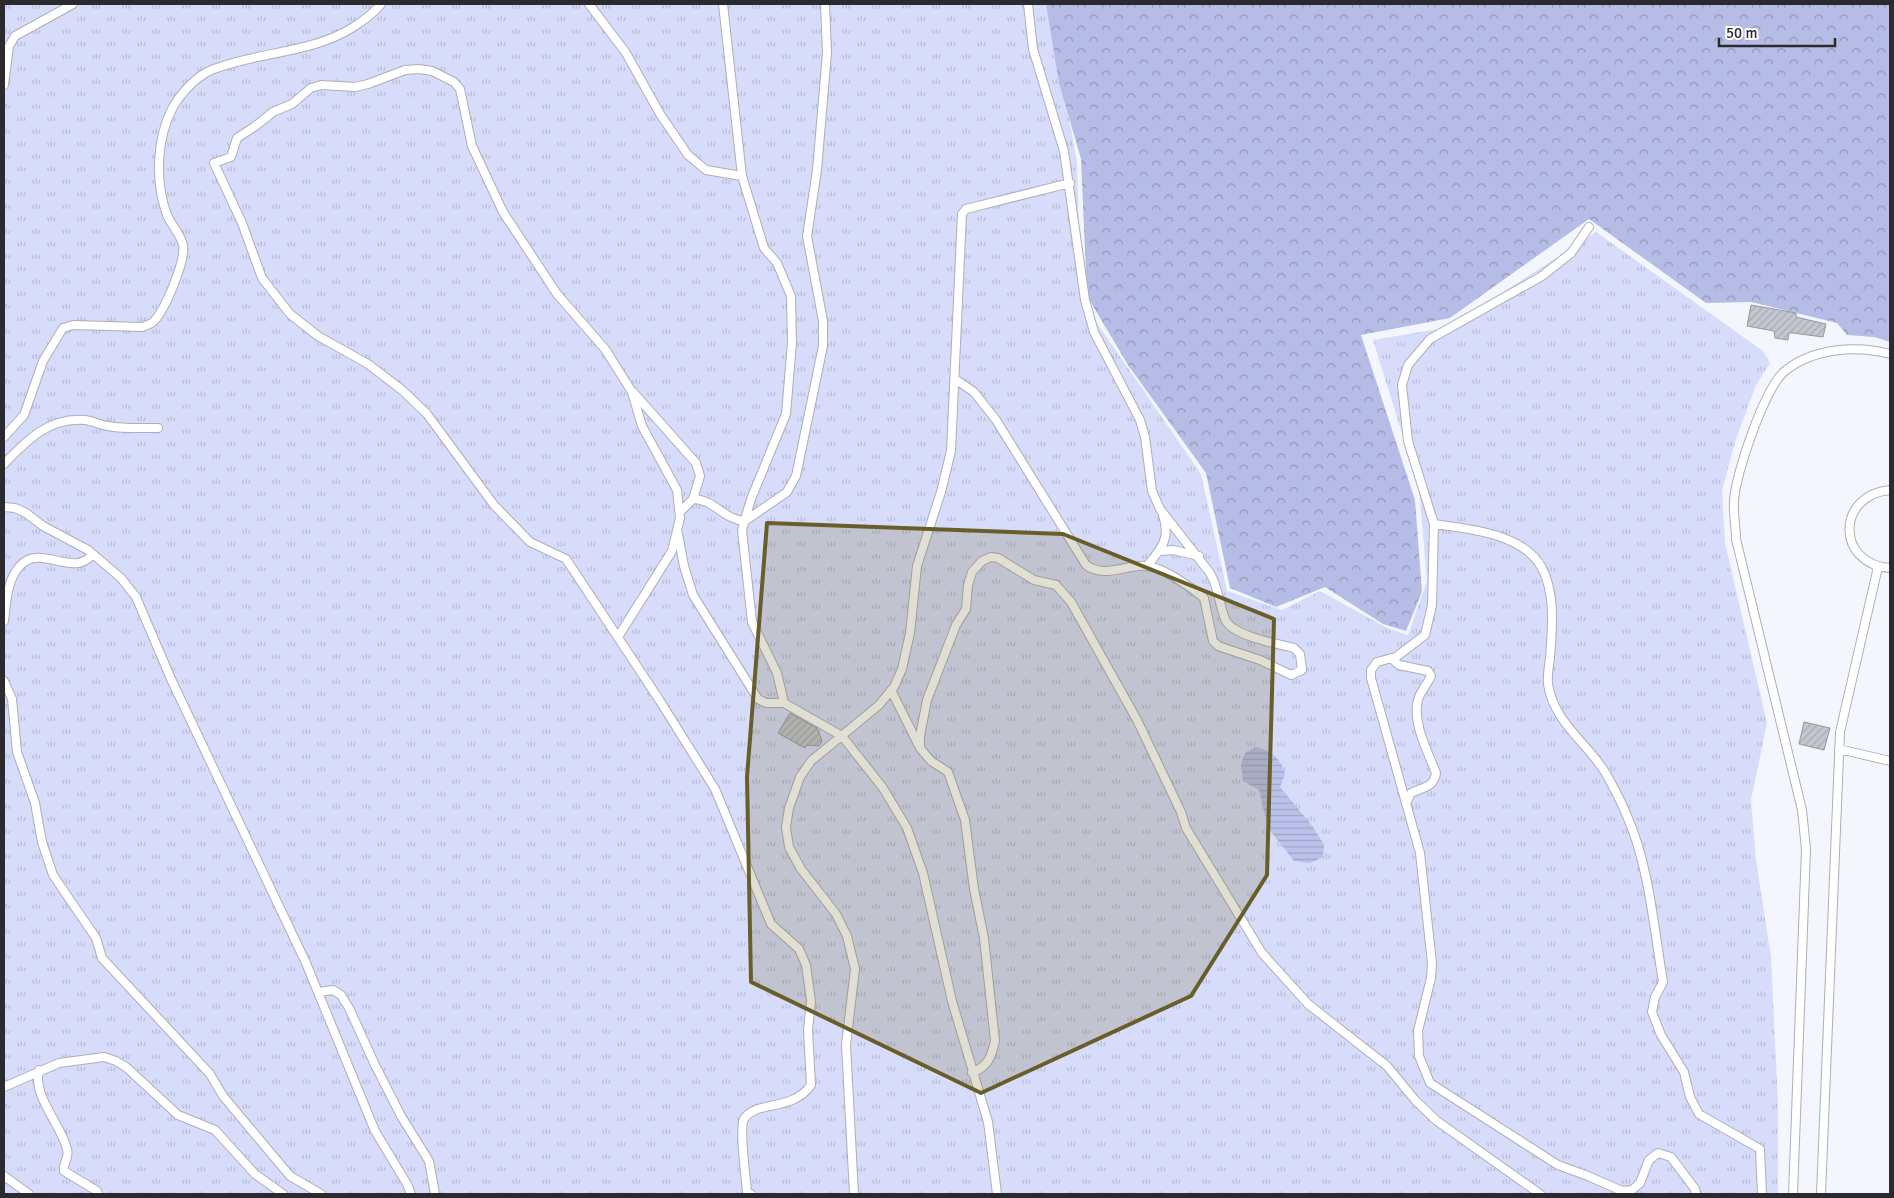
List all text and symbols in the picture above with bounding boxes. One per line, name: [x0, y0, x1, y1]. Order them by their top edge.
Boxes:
scale bar: [1719, 15, 1835, 47]
text: 50 m: [1726, 24, 1757, 42]

